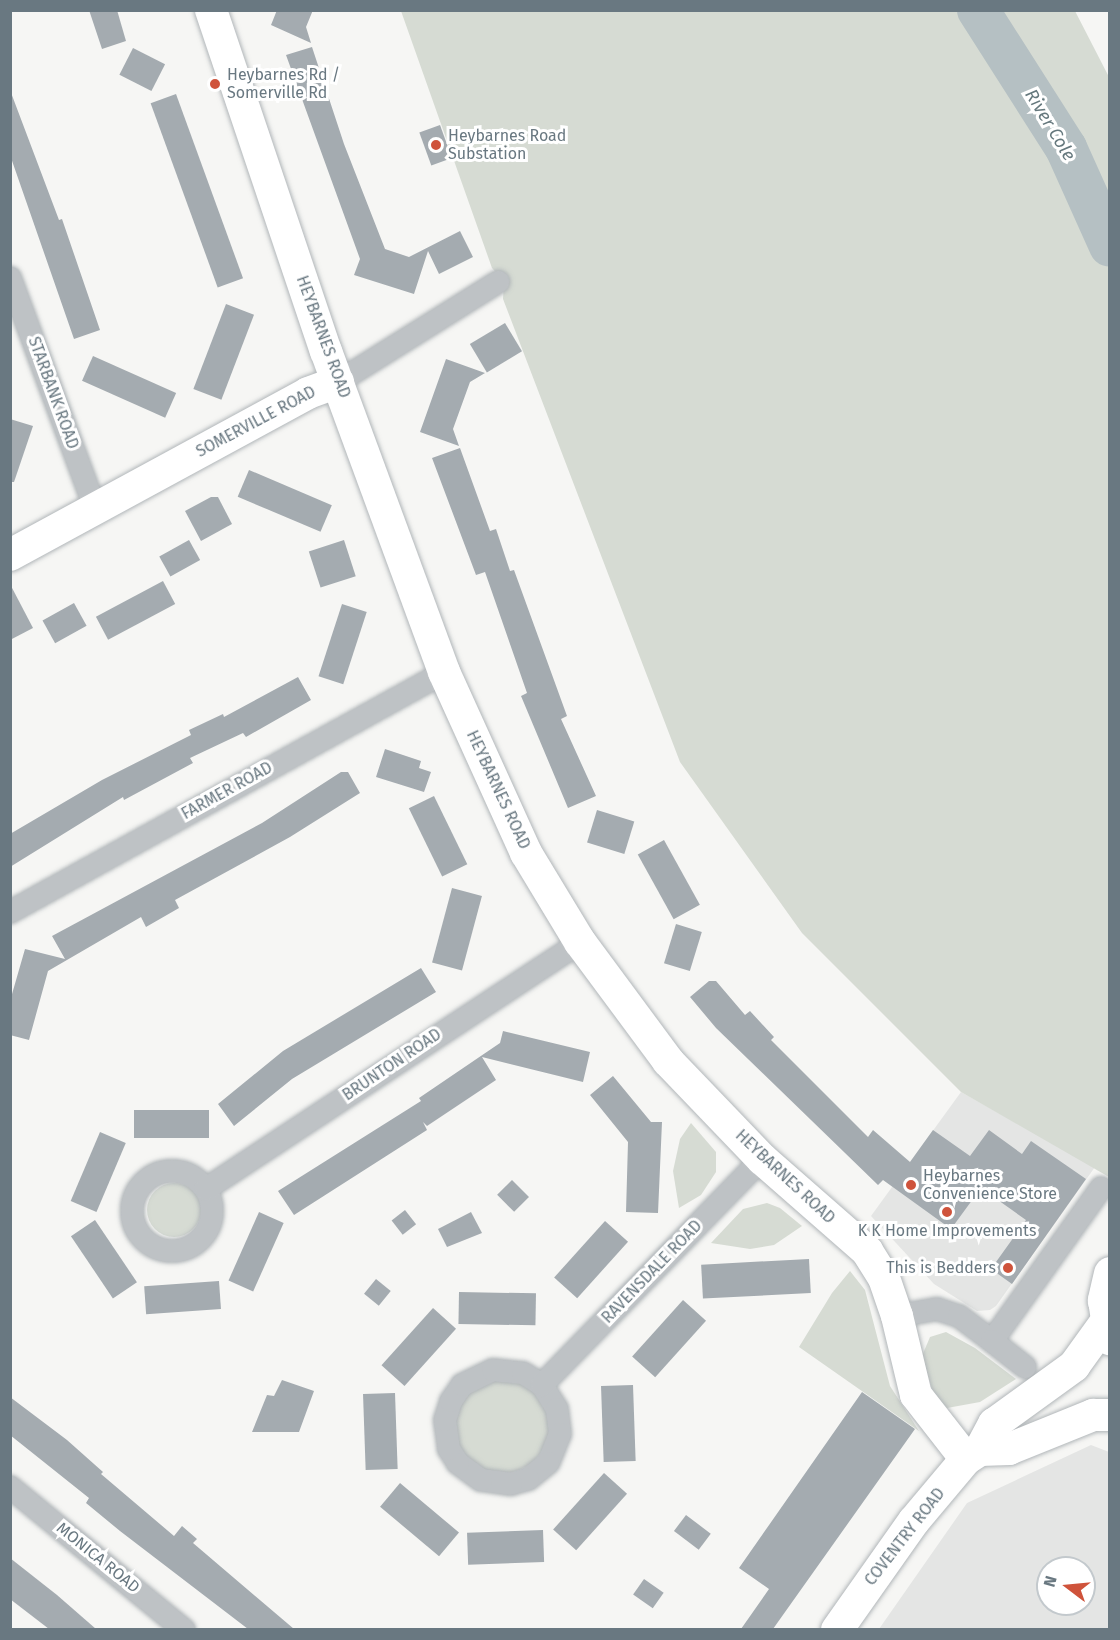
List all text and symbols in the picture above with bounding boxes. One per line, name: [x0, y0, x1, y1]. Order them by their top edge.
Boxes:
place label: Heybarnes Rd / Somerville Rd: [227, 65, 340, 103]
marker: Heybarnes Rd / Somerville Rd: [208, 77, 222, 91]
water label: River Cole: [1020, 85, 1080, 165]
place label: Heybarnes Road Substation: [448, 126, 566, 164]
marker: Heybarnes Road Substation: [429, 138, 443, 152]
street label: HEYBARNES ROAD: [292, 273, 354, 401]
street label: STARBANK ROAD: [24, 334, 82, 452]
street label: SOMERVILLE ROAD: [193, 382, 319, 462]
street label: HEYBARNES ROAD: [462, 728, 534, 852]
street label: FARMER ROAD: [178, 758, 276, 824]
street label: BRUNTON ROAD: [339, 1025, 445, 1105]
street label: HEYBARNES ROAD: [731, 1126, 839, 1228]
place label: Heybarnes Convenience Store: [923, 1166, 1057, 1204]
marker: Heybarnes Convenience Store: [904, 1178, 918, 1192]
marker: K K Home Improvements: [940, 1205, 954, 1219]
street label: RAVENSDALE ROAD: [598, 1217, 706, 1327]
place label: K K Home Improvements: [858, 1221, 1036, 1241]
place label: This is Bedders: [886, 1258, 996, 1278]
marker: This is Bedders: [1001, 1261, 1015, 1275]
street label: COVENTRY ROAD: [861, 1484, 949, 1590]
street label: MONICA ROAD: [53, 1519, 143, 1597]
north arrow: [1036, 1556, 1096, 1616]
text: N: [1040, 1574, 1061, 1589]

